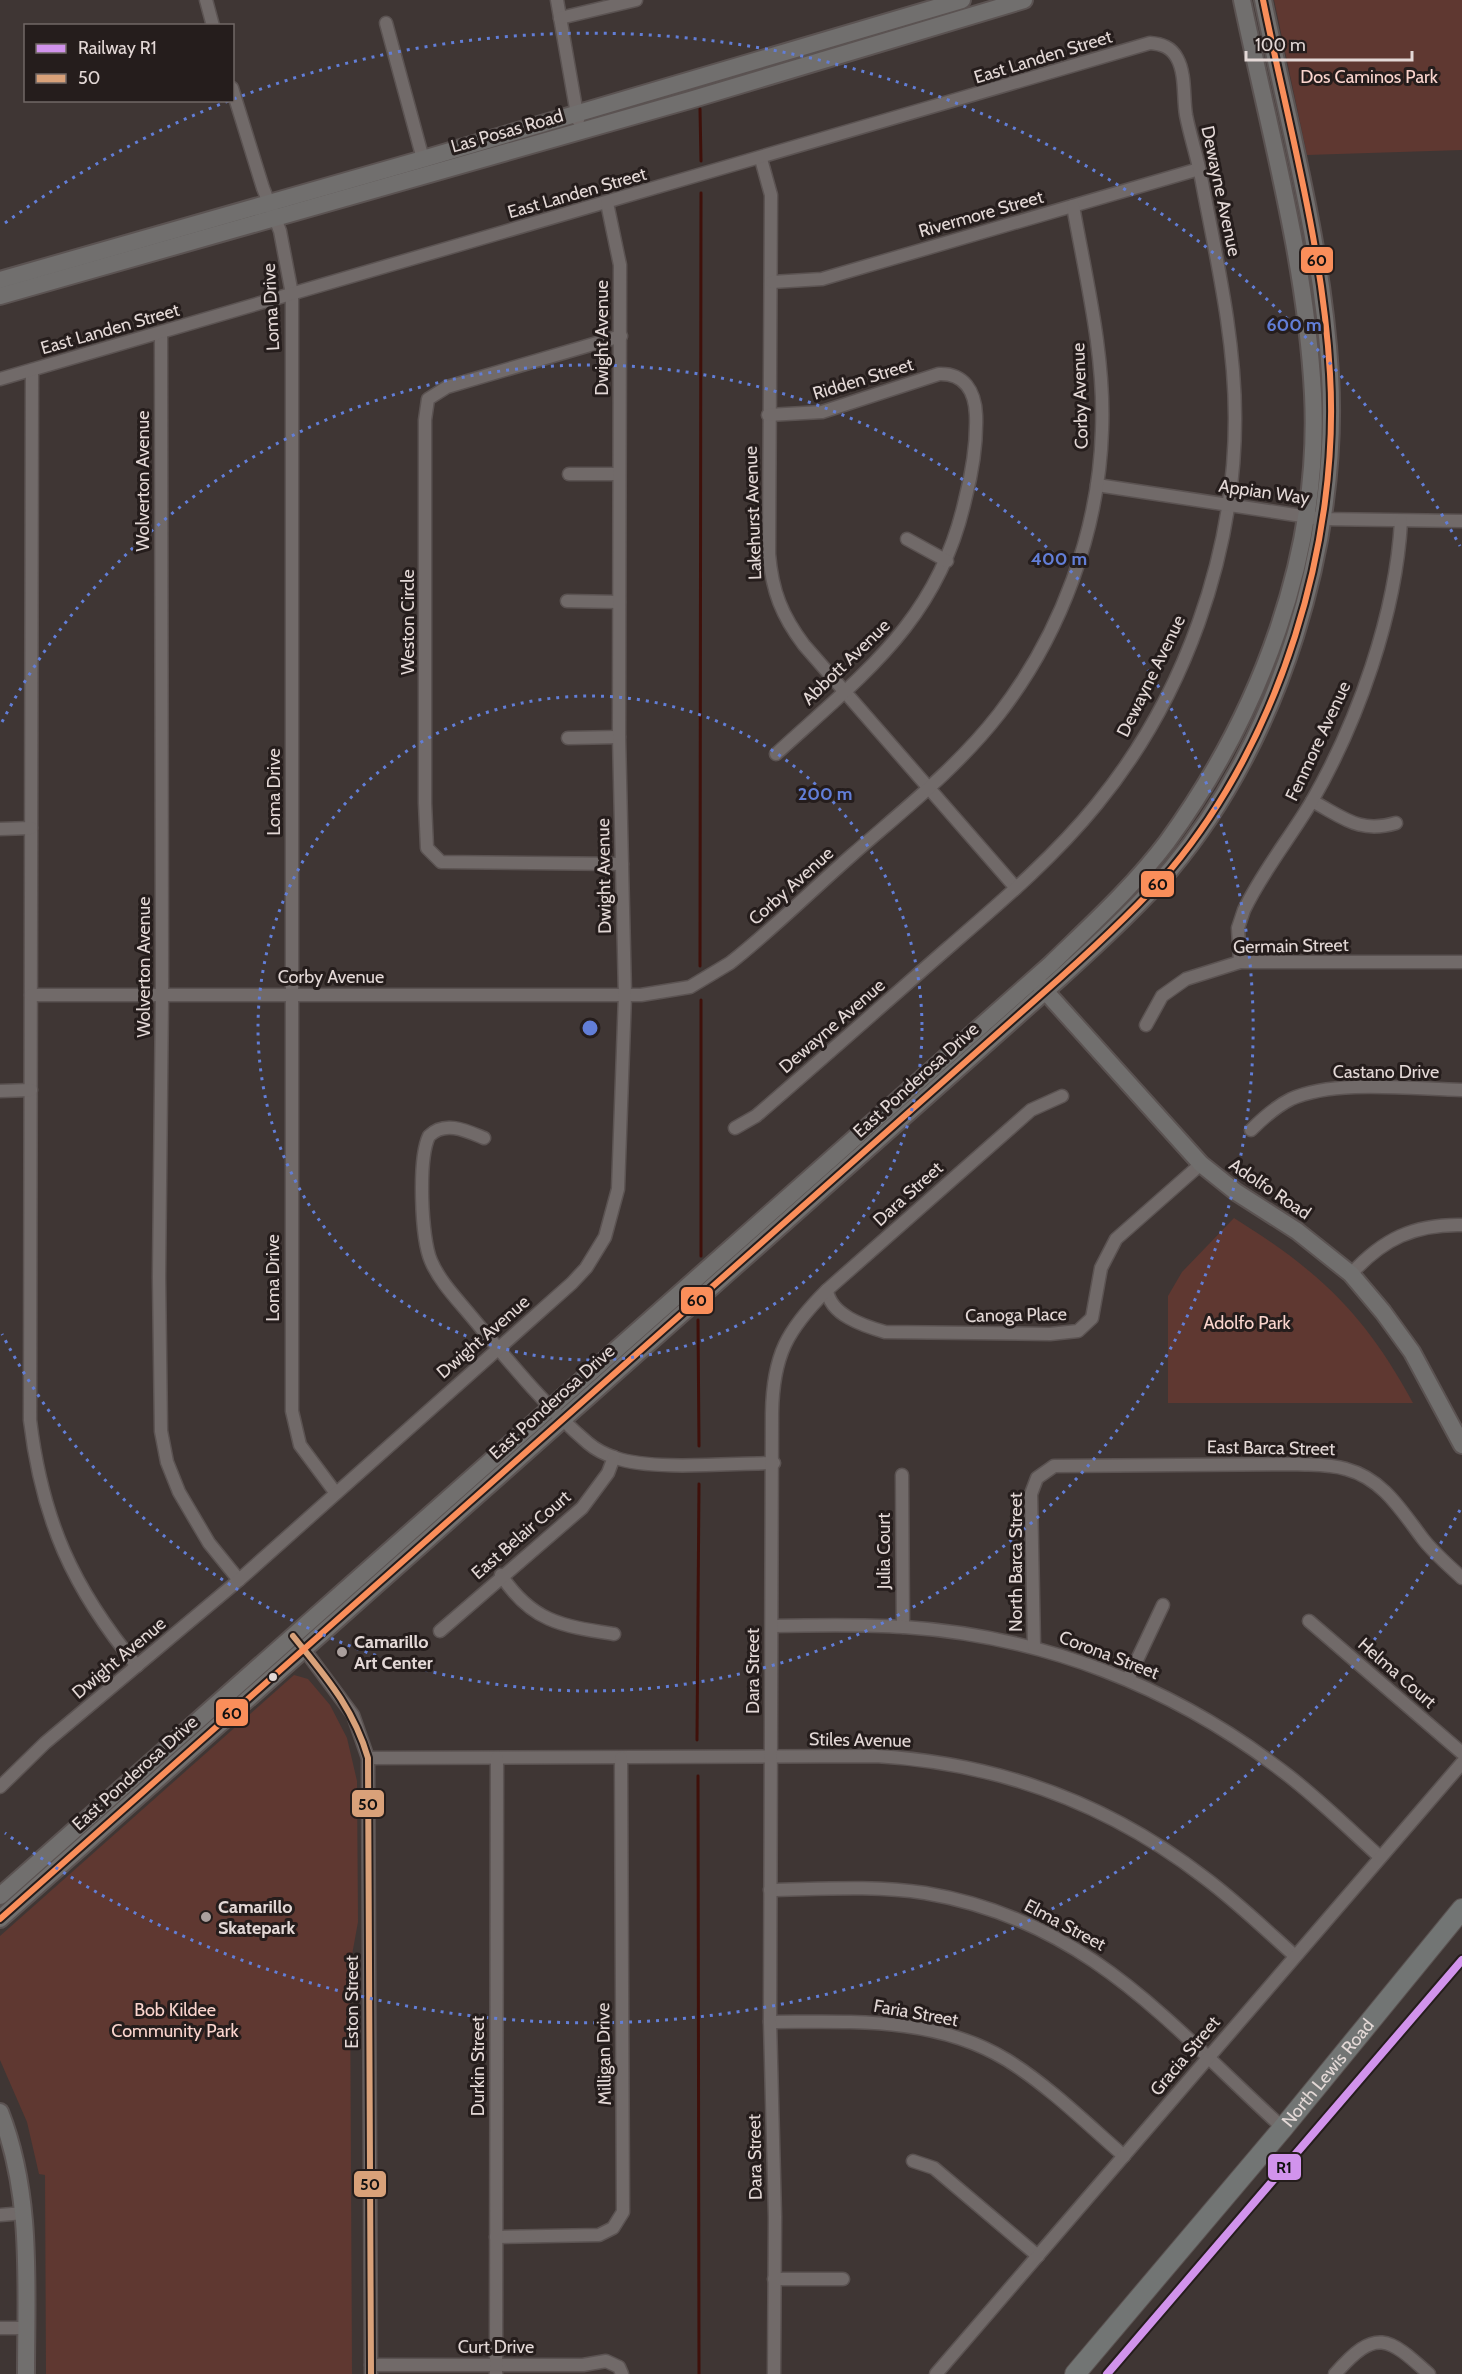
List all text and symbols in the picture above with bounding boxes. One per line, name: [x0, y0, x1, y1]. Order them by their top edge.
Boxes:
legend: [24, 24, 234, 102]
scale bar: [1246, 24, 1412, 62]
street label: East Landen Street: [971, 26, 1115, 88]
text: 100 m: [1255, 34, 1306, 56]
text: Railway R1: [78, 37, 157, 59]
park label: Dos Caminos Park: [1300, 66, 1439, 88]
text: 50: [78, 67, 100, 89]
street label: Las Posas Road: [448, 104, 566, 158]
street label: Dewayne Avenue: [1196, 124, 1246, 258]
street label: East Landen Street: [505, 163, 649, 223]
street label: Rivermore Street: [916, 186, 1046, 242]
line badge: 60: [1300, 246, 1334, 274]
text: 60: [1307, 251, 1327, 270]
street label: Loma Drive: [258, 263, 284, 351]
street label: Dwight Avenue: [591, 280, 613, 396]
street label: East Landen Street: [38, 299, 182, 359]
text: 600 m: [1266, 314, 1322, 336]
street label: Corby Avenue: [1067, 342, 1093, 450]
street label: Ridden Street: [810, 353, 916, 405]
street label: Wolverton Avenue: [132, 410, 154, 552]
street label: Lakehurst Avenue: [740, 446, 766, 580]
street label: Appian Way: [1217, 475, 1311, 509]
text: 400 m: [1031, 548, 1087, 570]
street label: Weston Circle: [397, 569, 419, 675]
street label: Dewayne Avenue: [1112, 611, 1190, 741]
street label: Abbott Avenue: [797, 614, 895, 710]
street label: Fenmore Avenue: [1281, 678, 1355, 804]
street label: Loma Drive: [263, 748, 285, 836]
text: 200 m: [798, 783, 852, 805]
street label: Dwight Avenue: [592, 818, 616, 934]
street label: Corby Avenue: [744, 842, 838, 930]
line badge: 60: [1140, 870, 1175, 898]
text: 60: [1148, 875, 1168, 894]
street label: Wolverton Avenue: [133, 896, 155, 1038]
street label: Germain Street: [1233, 934, 1349, 958]
street label: Corby Avenue: [278, 966, 384, 988]
street label: Dewayne Avenue: [775, 974, 889, 1078]
centre of rings: [580, 1018, 600, 1038]
street label: East Ponderosa Drive: [849, 1018, 983, 1142]
street label: Castano Drive: [1333, 1061, 1439, 1083]
street label: Adolfo Road: [1225, 1154, 1315, 1224]
street label: Dara Street: [869, 1157, 947, 1231]
street label: Loma Drive: [262, 1234, 284, 1322]
line badge: 60: [680, 1286, 714, 1315]
street label: Dwight Avenue: [432, 1291, 534, 1383]
text: 60: [687, 1291, 707, 1310]
street label: Canoga Place: [965, 1303, 1067, 1327]
park label: Adolfo Park: [1203, 1312, 1292, 1334]
street label: East Ponderosa Drive: [485, 1340, 619, 1464]
street label: East Barca Street: [1207, 1436, 1335, 1460]
street label: East Belair Court: [467, 1486, 575, 1584]
street label: North Barca Street: [1005, 1492, 1027, 1632]
street label: Julia Court: [873, 1513, 895, 1590]
street label: Dwight Avenue: [68, 1612, 170, 1704]
street label: Corona Street: [1056, 1626, 1162, 1684]
street label: Dara Street: [742, 1628, 764, 1714]
place label: Camarillo Art Center: [354, 1631, 433, 1674]
street label: Helma Court: [1353, 1633, 1441, 1713]
marker: Camarillo Art Center: [335, 1645, 349, 1659]
unlabelled marker: [267, 1671, 279, 1683]
line badge: 60: [215, 1698, 249, 1727]
text: 60: [222, 1704, 242, 1723]
street label: East Ponderosa Drive: [68, 1711, 202, 1835]
street label: Stiles Avenue: [809, 1728, 911, 1752]
line badge: 50: [351, 1789, 385, 1818]
text: 50: [358, 1795, 378, 1814]
street label: Elma Street: [1021, 1894, 1109, 1956]
place label: Camarillo Skatepark: [218, 1896, 295, 1939]
marker: Camarillo Skatepark: [199, 1910, 213, 1924]
street label: Eston Street: [341, 1955, 363, 2049]
street label: Faria Street: [872, 1995, 960, 2031]
park label: Bob Kildee Community Park: [111, 1999, 240, 2042]
street label: Milligan Drive: [592, 2002, 616, 2106]
street label: Gracia Street: [1145, 2012, 1225, 2100]
street label: North Lewis Road: [1277, 2015, 1379, 2132]
street label: Durkin Street: [467, 2016, 489, 2116]
street label: Dara Street: [743, 2114, 767, 2200]
line badge: R1: [1267, 2153, 1302, 2181]
text: R1: [1276, 2158, 1292, 2177]
line badge: 50: [353, 2170, 387, 2198]
text: 50: [360, 2175, 380, 2194]
street label: Curt Drive: [458, 2336, 534, 2358]

